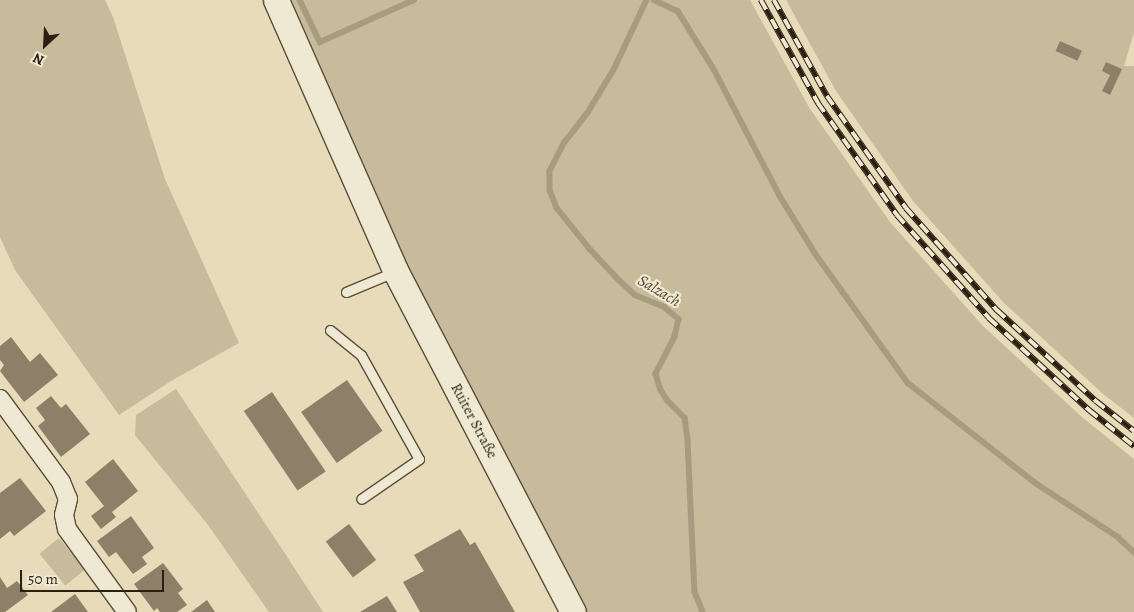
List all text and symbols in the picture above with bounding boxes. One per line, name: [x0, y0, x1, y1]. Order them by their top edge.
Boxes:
north arrow: [20, 20, 70, 70]
text: N: [30, 48, 47, 70]
water label: Salzach: [634, 271, 684, 311]
street label: Ruiter Straße: [447, 380, 501, 462]
scale bar: [22, 560, 166, 592]
text: 50 m: [28, 569, 58, 589]

